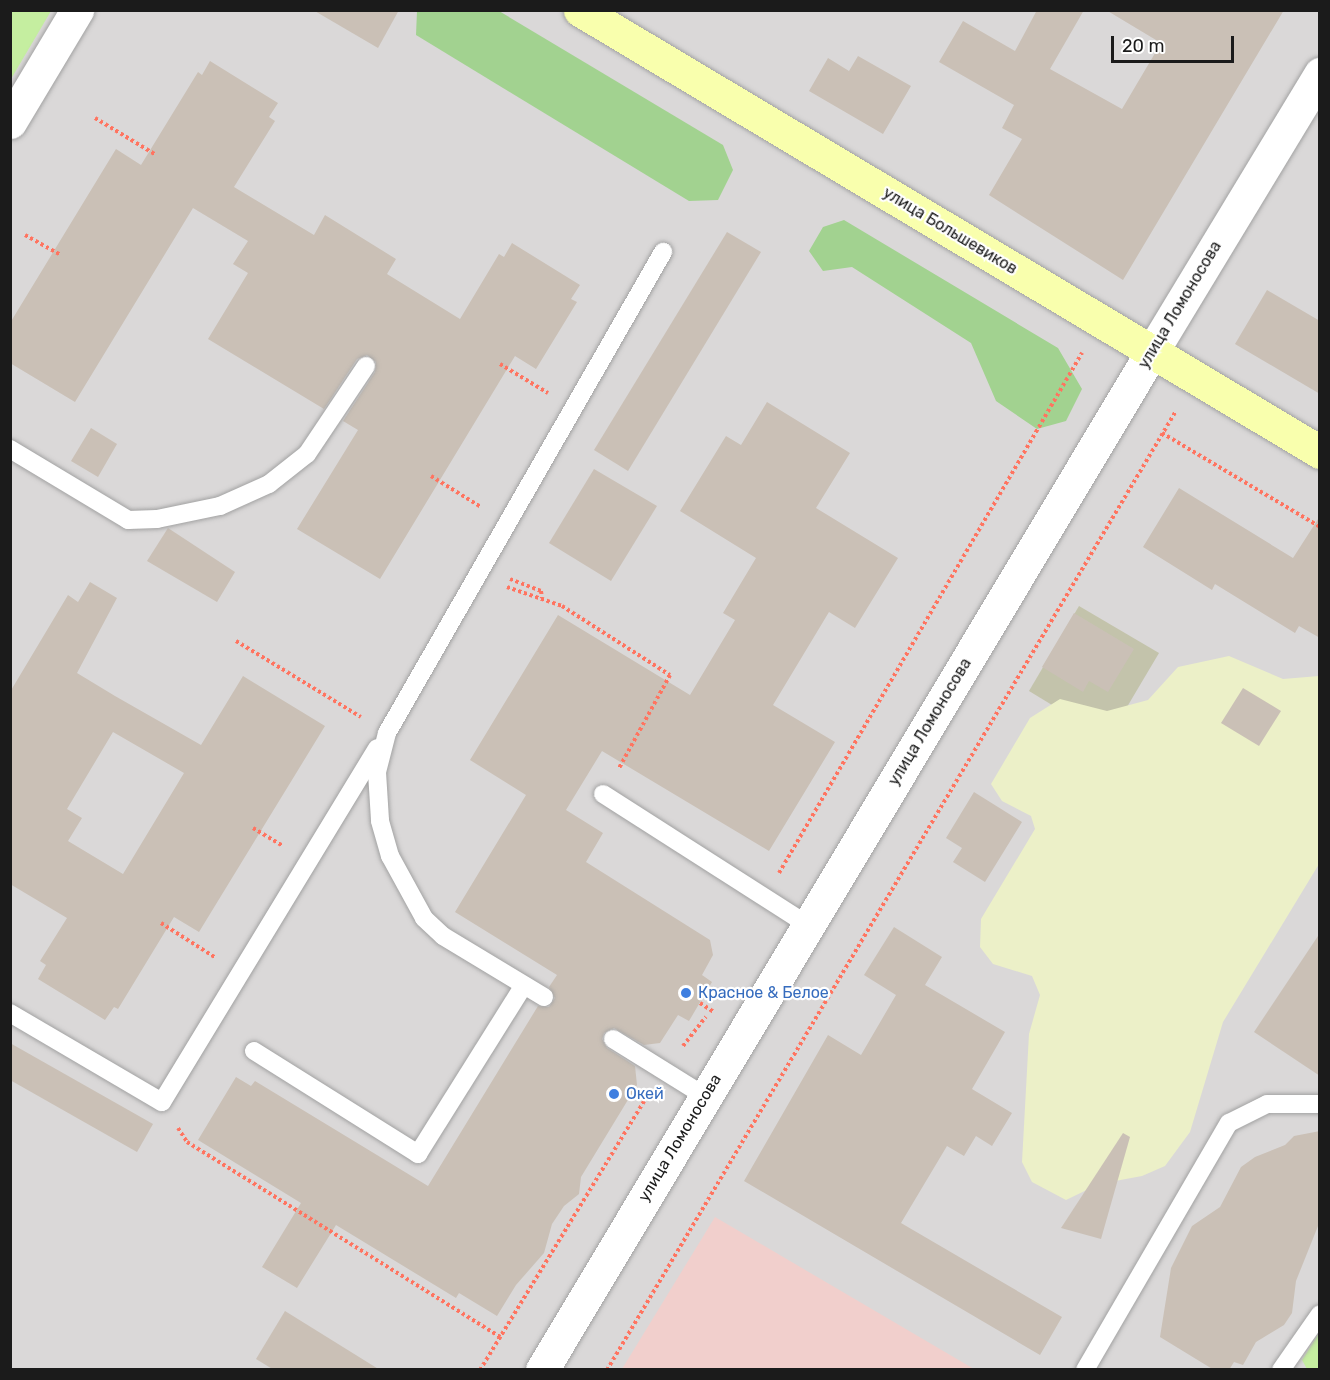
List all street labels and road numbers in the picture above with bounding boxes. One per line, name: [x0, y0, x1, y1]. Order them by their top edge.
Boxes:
street label: улица Большевиков: [879, 183, 1021, 279]
street label: улица Ломоносова: [1134, 238, 1226, 372]
street label: улица Ломоносова: [884, 655, 976, 789]
street label: улица Ломоносова: [634, 1071, 726, 1205]

